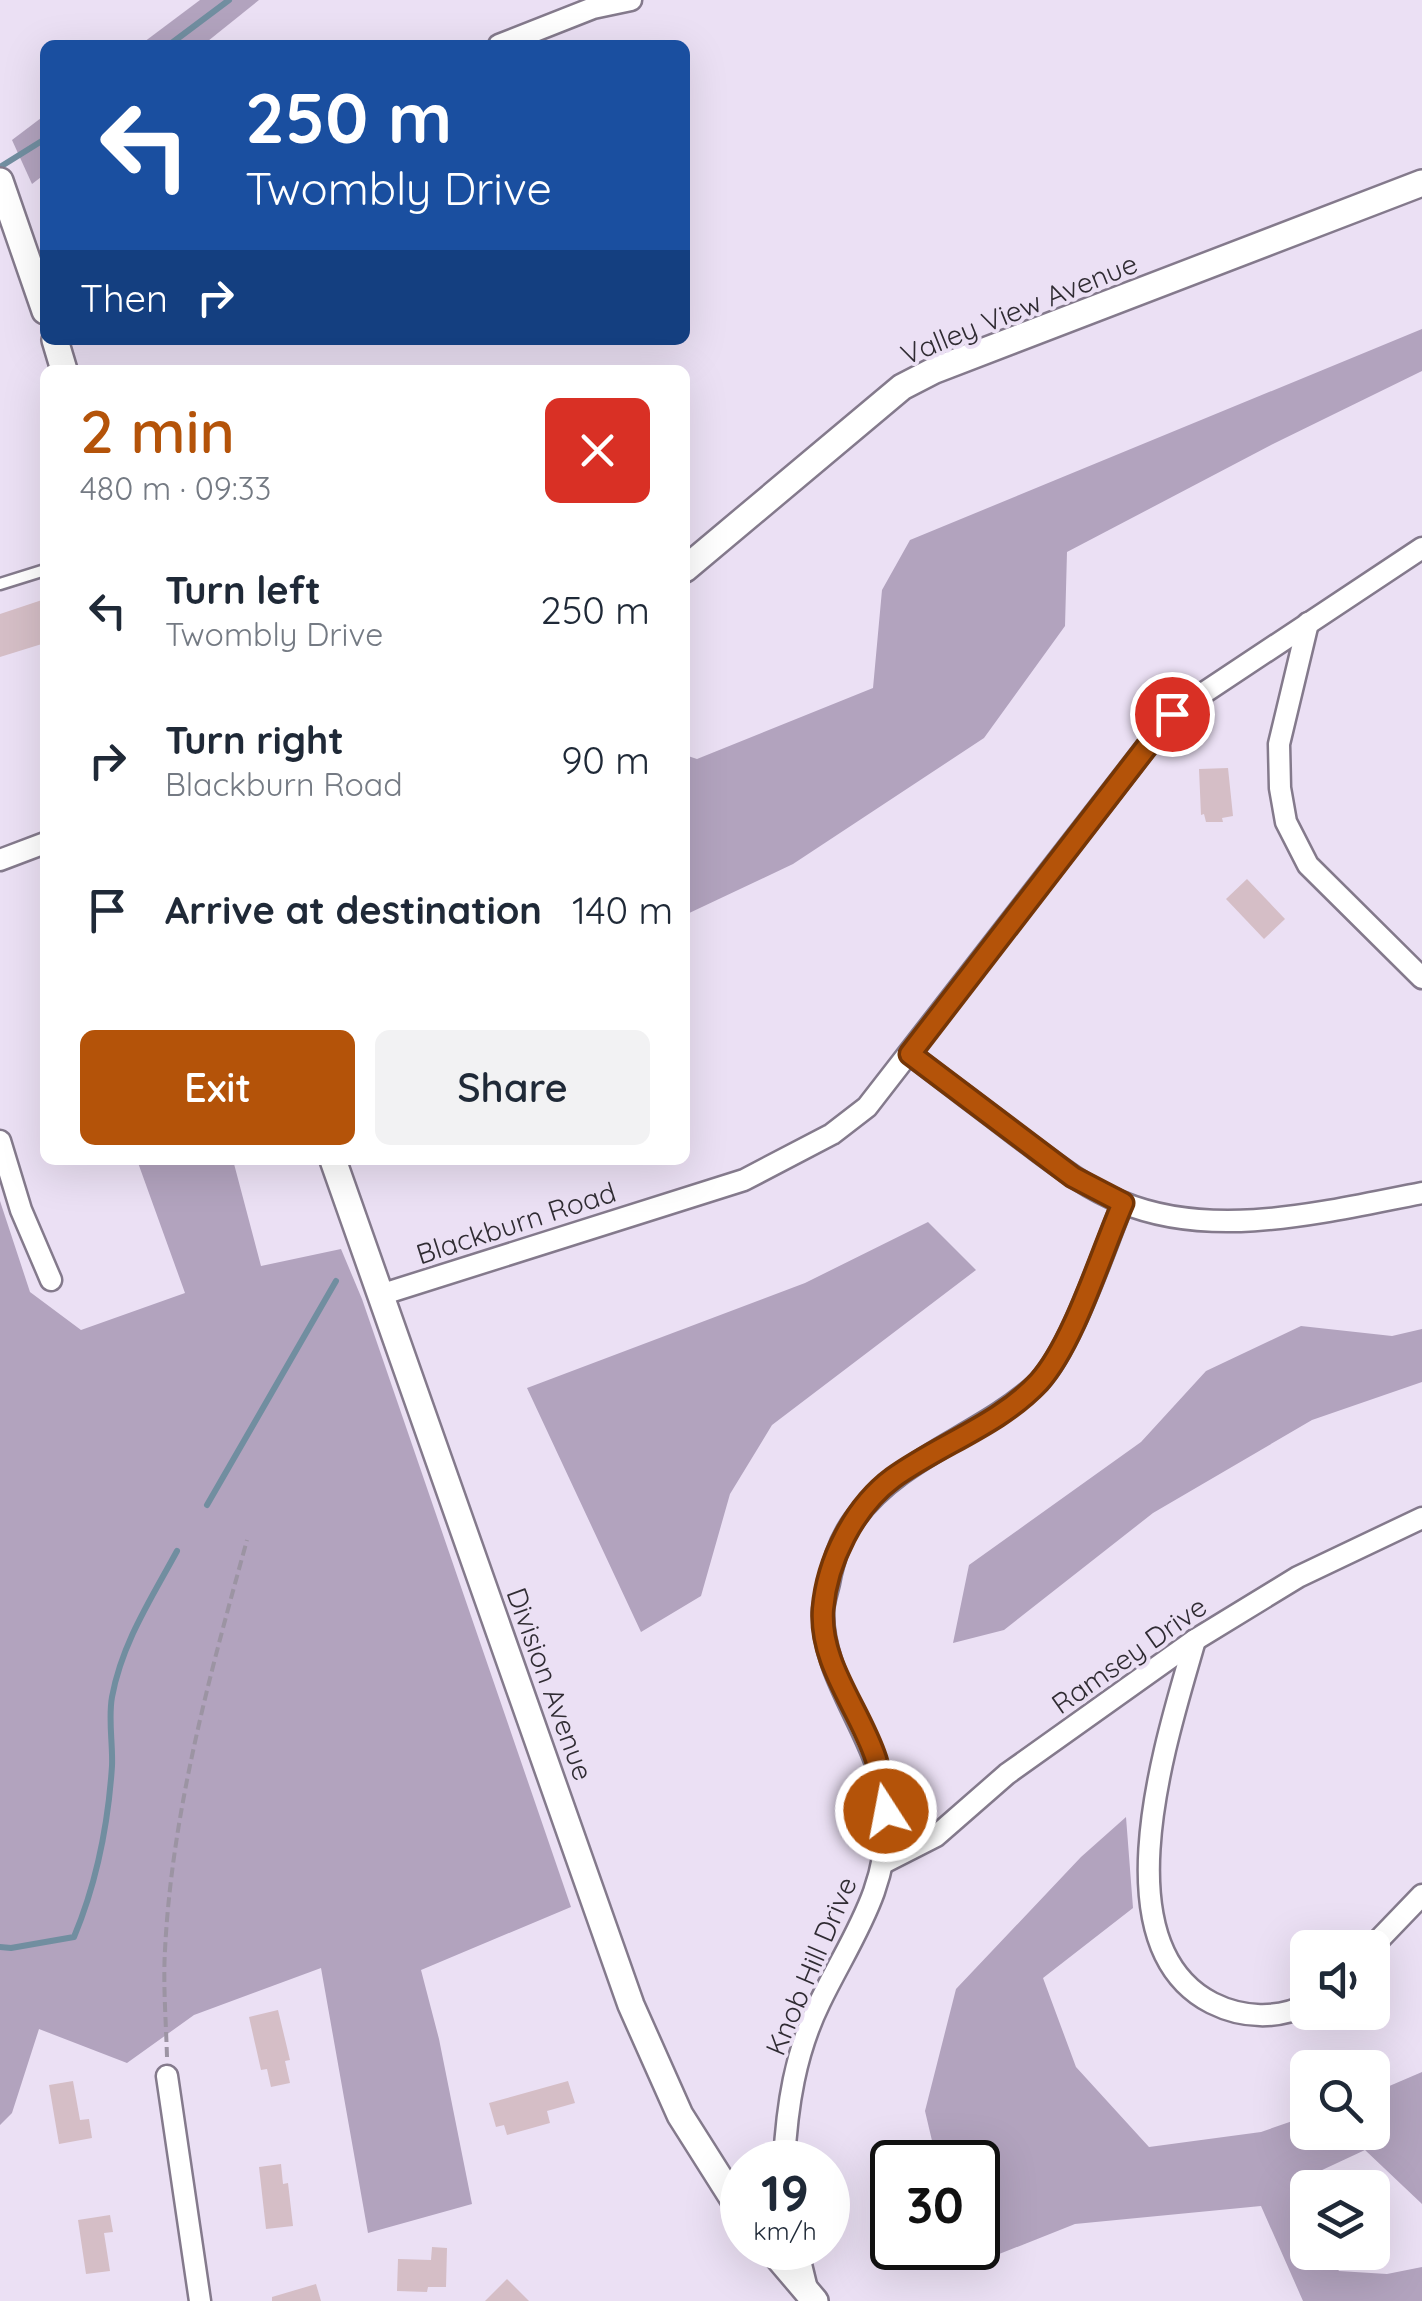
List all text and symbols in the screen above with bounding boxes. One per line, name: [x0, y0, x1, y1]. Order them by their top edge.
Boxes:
text: 250 m: [245, 73, 452, 161]
icon: left: [80, 80, 210, 210]
text: Twombly Drive: [245, 160, 552, 216]
street label: Valley View Avenue: [895, 245, 1142, 372]
icon: right: [188, 270, 243, 325]
text: Then: [80, 274, 168, 322]
text: 2 min: [80, 393, 235, 468]
button: close: [545, 398, 650, 503]
text: 480 m · 09:33: [80, 468, 271, 508]
text: Turn left: [165, 566, 321, 614]
icon: left: [80, 583, 135, 638]
text: 250 m: [541, 586, 650, 634]
text: Twombly Drive: [165, 614, 383, 654]
pin: [1130, 672, 1215, 757]
icon: arrive: [1145, 687, 1200, 742]
text: Turn right: [165, 716, 344, 764]
icon: right: [80, 733, 135, 788]
text: 90 m: [561, 736, 650, 784]
text: Blackburn Road: [165, 764, 403, 804]
icon: arrive: [80, 883, 135, 938]
text: Arrive at destination: [165, 886, 542, 934]
text: 140 m: [572, 886, 673, 934]
button: Exit: [80, 1030, 355, 1145]
button: Share: [375, 1030, 650, 1145]
street label: Blackburn Road: [412, 1174, 620, 1271]
street label: Division Avenue: [499, 1583, 602, 1785]
street label: Ramsey Drive: [1044, 1588, 1213, 1721]
position arrow: [834, 1759, 938, 1863]
street label: Knob Hill Drive: [757, 1871, 864, 2060]
map controls: [1290, 1930, 1390, 2270]
button: sound: [1290, 1930, 1390, 2030]
button: search: [1290, 2050, 1390, 2150]
speed limit sign: 30: [870, 2140, 1000, 2270]
text: 19: [761, 2161, 809, 2224]
button: layers: [1290, 2170, 1390, 2270]
text: km/h: [753, 2215, 817, 2246]

